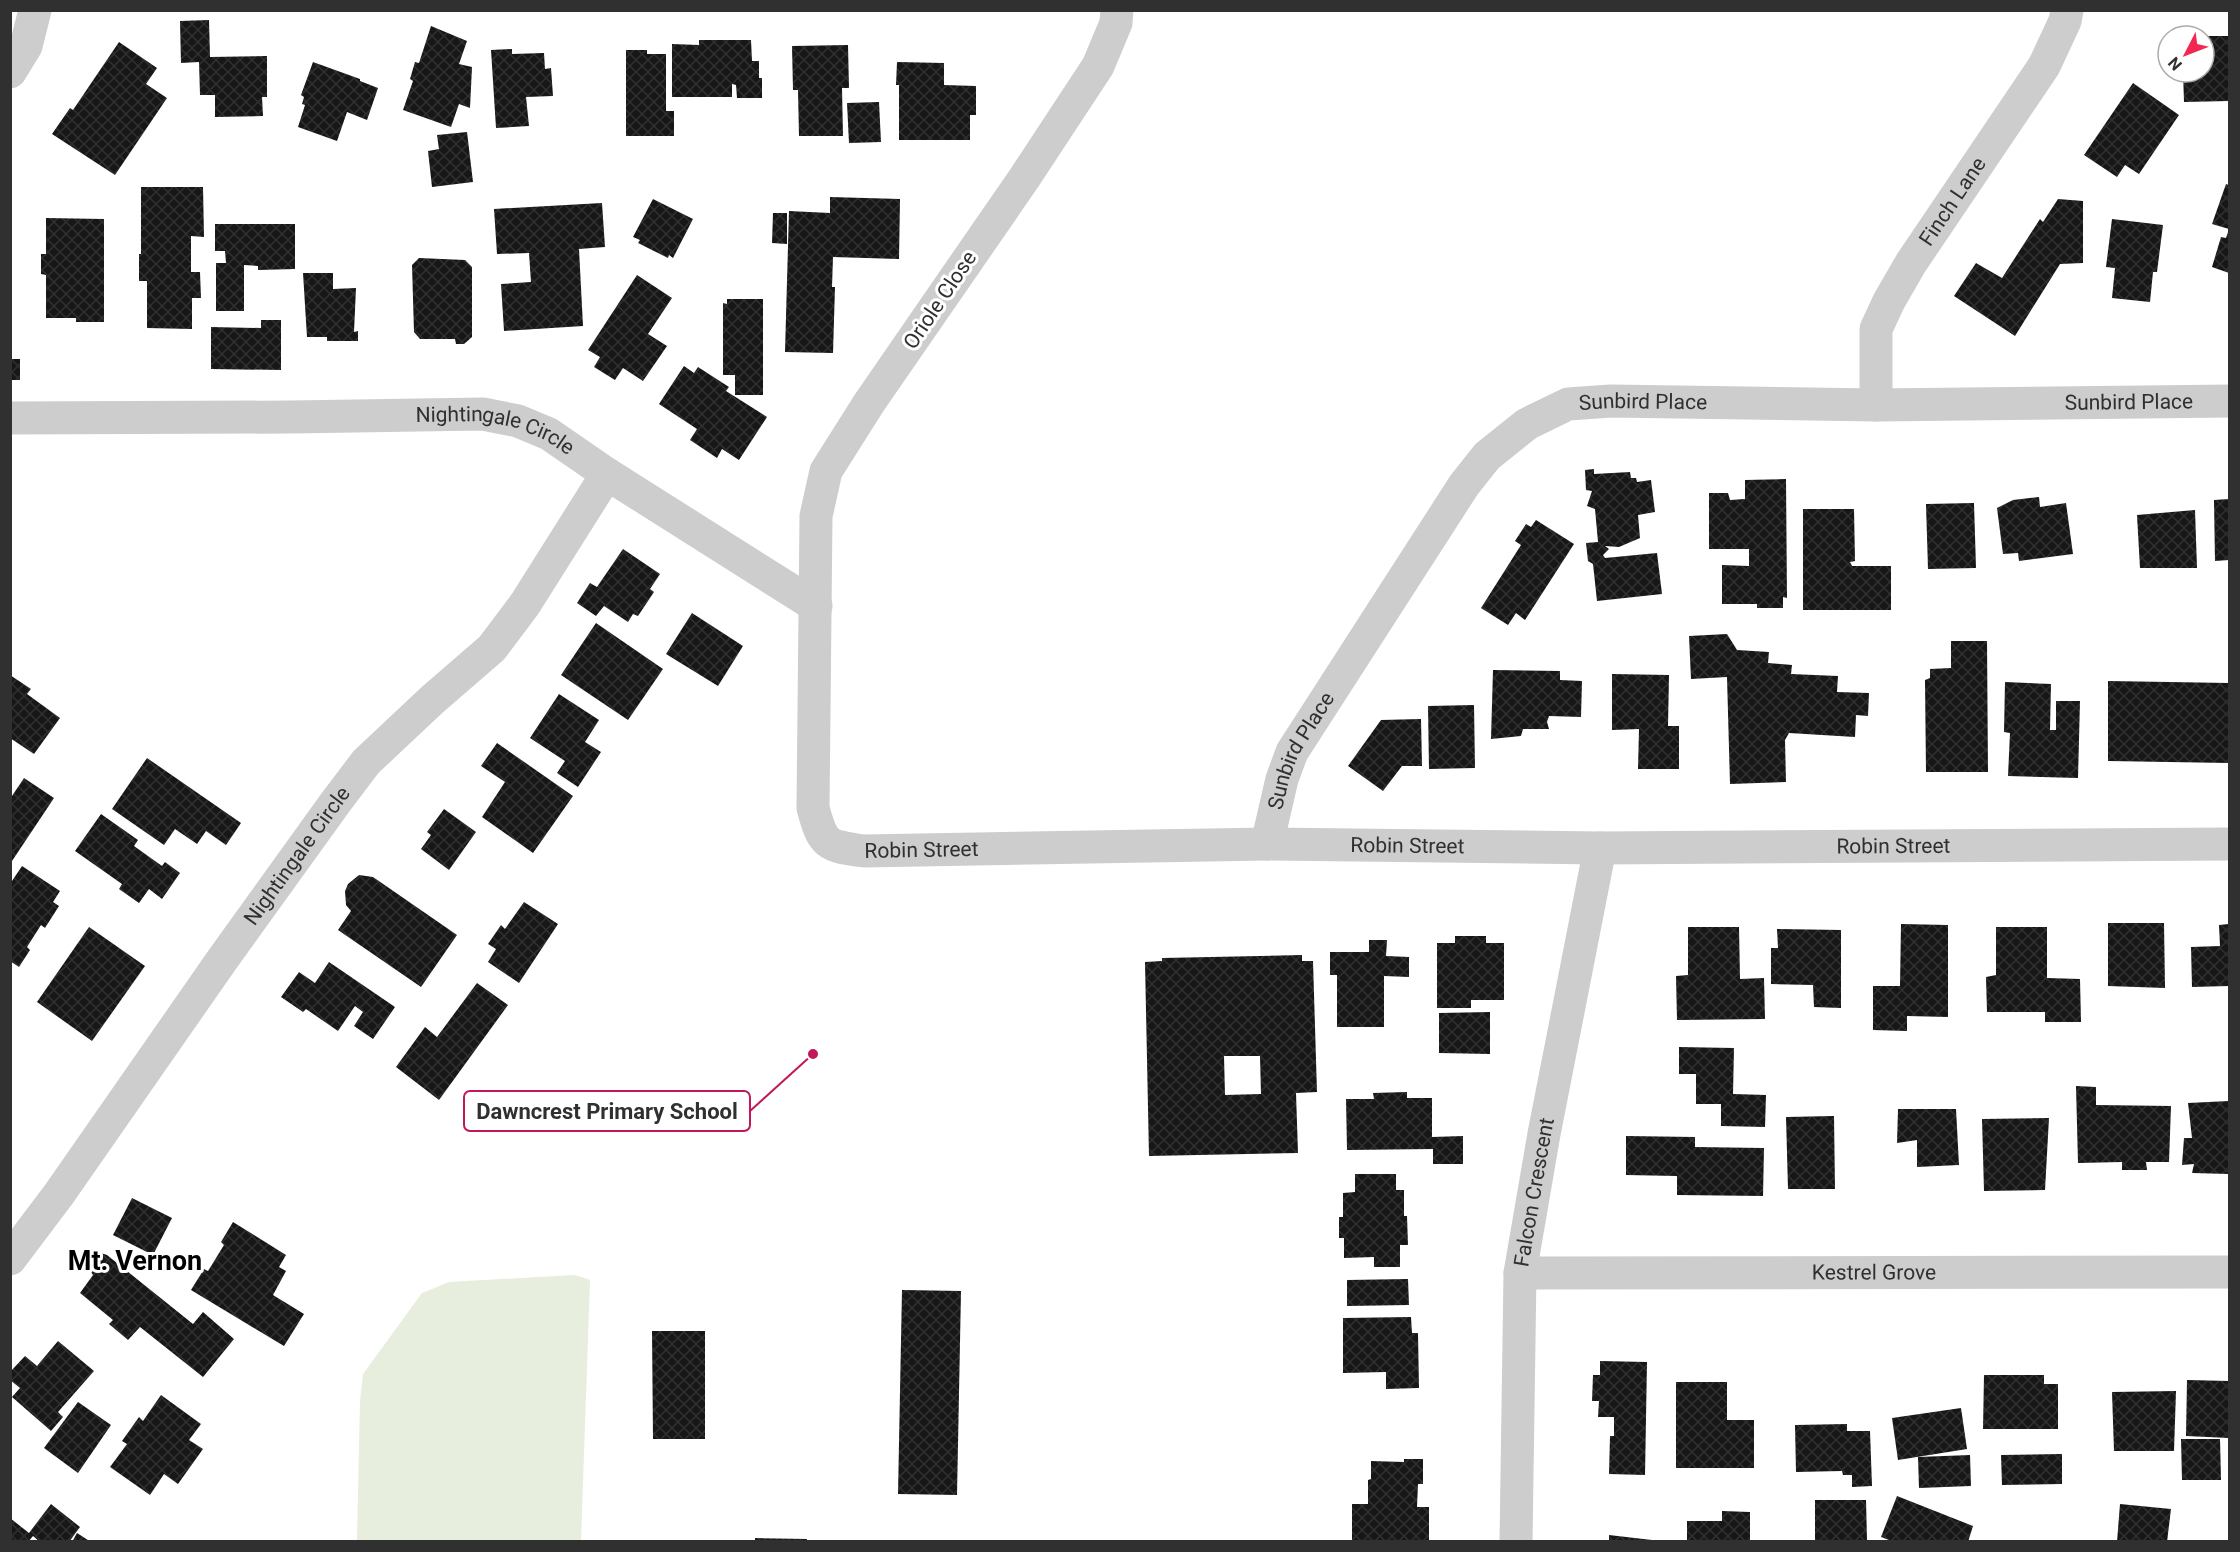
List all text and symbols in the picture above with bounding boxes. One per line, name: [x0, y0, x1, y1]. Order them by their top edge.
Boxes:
north arrow: [2156, 24, 2216, 84]
text: N: [2164, 53, 2186, 74]
street label: Finch Lane: [1914, 153, 1991, 250]
street label: Oriole Close: [899, 247, 981, 353]
street label: Sunbird Place: [1578, 389, 1707, 415]
street label: Sunbird Place: [2065, 389, 2193, 415]
street label: Nightingale Circle: [415, 402, 579, 460]
street label: Sunbird Place: [1263, 688, 1339, 812]
street label: Nightingale Circle: [239, 782, 355, 930]
street label: Robin Street: [1350, 833, 1465, 858]
street label: Robin Street: [1836, 834, 1951, 858]
street label: Robin Street: [864, 837, 979, 863]
callout: Dawncrest Primary School: [464, 1091, 750, 1131]
text: Dawncrest Primary School: [476, 1099, 738, 1124]
street label: Falcon Crescent: [1509, 1116, 1559, 1269]
district label: Mt. Vernon: [68, 1245, 202, 1277]
street label: Kestrel Grove: [1812, 1260, 1936, 1285]

